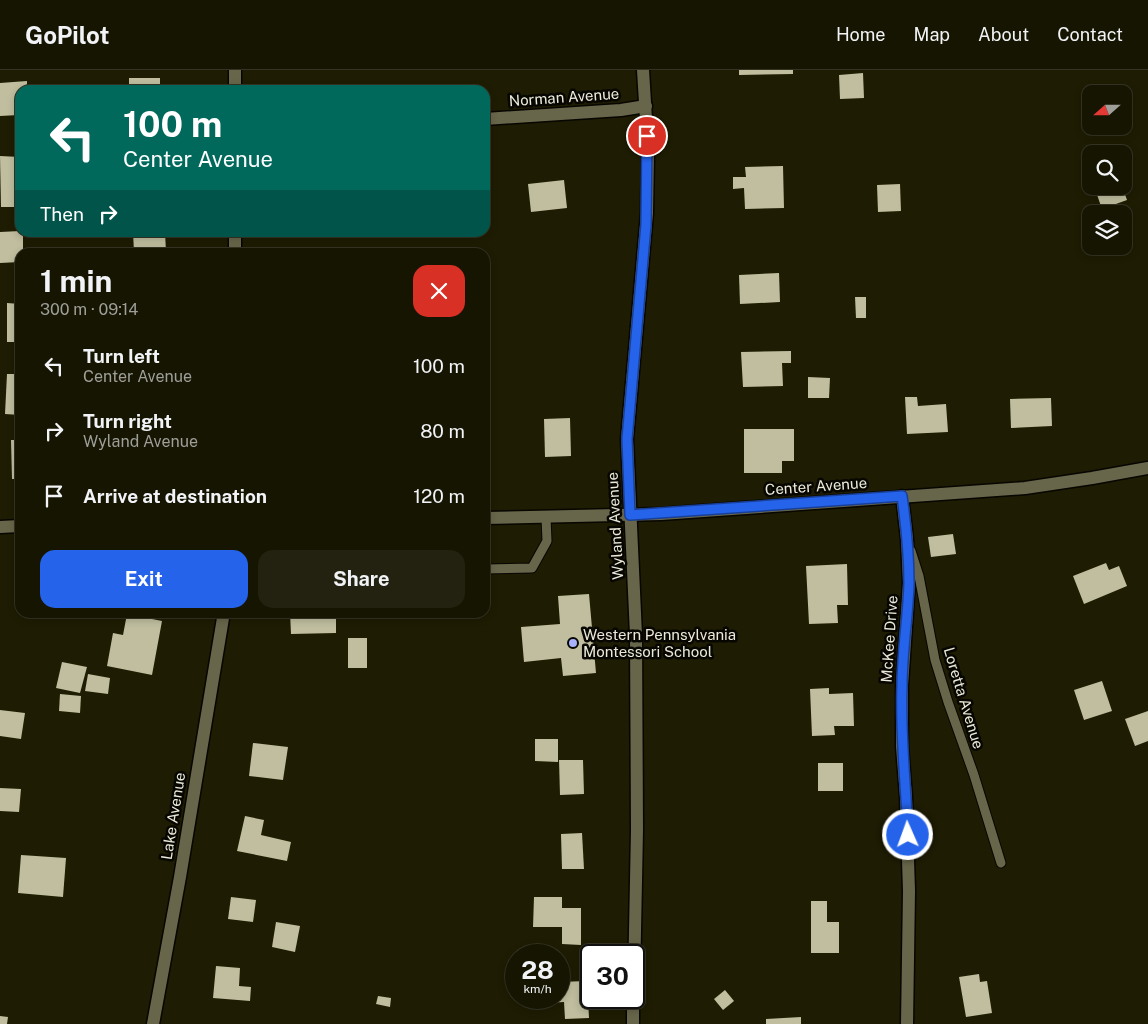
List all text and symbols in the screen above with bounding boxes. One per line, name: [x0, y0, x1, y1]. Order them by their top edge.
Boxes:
text: GoPilot: [25, 21, 109, 49]
text: Home: [836, 24, 886, 45]
text: Map: [914, 24, 950, 45]
text: About: [978, 24, 1029, 45]
text: Contact: [1057, 24, 1123, 45]
street label: Norman Avenue: [508, 85, 620, 109]
north arrow: [1082, 85, 1132, 135]
map controls: [1082, 85, 1132, 255]
text: 100 m: [123, 104, 222, 145]
icon: left: [40, 105, 105, 170]
pin: [626, 115, 668, 157]
icon: arrive: [633, 122, 661, 150]
button: search: [1082, 145, 1132, 195]
text: Center Avenue: [123, 146, 273, 172]
icon: right: [94, 200, 122, 228]
text: Then: [40, 203, 84, 225]
button: layers: [1082, 205, 1132, 255]
text: 1 min: [40, 263, 112, 299]
button: close: [413, 265, 465, 317]
text: 300 m · 09:14: [40, 300, 138, 319]
text: Turn left: [83, 345, 160, 367]
icon: left: [40, 352, 68, 380]
text: 100 m: [413, 355, 465, 377]
text: Center Avenue: [83, 367, 192, 386]
text: Turn right: [83, 410, 172, 432]
icon: right: [40, 417, 68, 445]
text: 80 m: [420, 420, 465, 442]
text: Wyland Avenue: [83, 432, 198, 451]
street label: Wyland Avenue: [604, 472, 626, 580]
street label: Center Avenue: [764, 474, 868, 498]
icon: arrive: [40, 482, 68, 510]
text: Arrive at destination: [83, 485, 267, 507]
text: 120 m: [413, 485, 465, 507]
button: Exit: [40, 550, 248, 608]
button: Share: [258, 550, 465, 608]
street label: McKee Drive: [877, 595, 901, 683]
place label: Western Pennsylvania Montessori School: [583, 626, 736, 660]
marker: Western Pennsylvania Montessori School: [567, 637, 579, 649]
street label: Loretta Avenue: [941, 645, 987, 751]
street label: Lake Avenue: [158, 771, 188, 861]
position arrow: [881, 808, 933, 860]
speed limit sign: 30: [580, 944, 645, 1009]
text: 28: [521, 955, 554, 985]
text: km/h: [523, 982, 552, 996]

